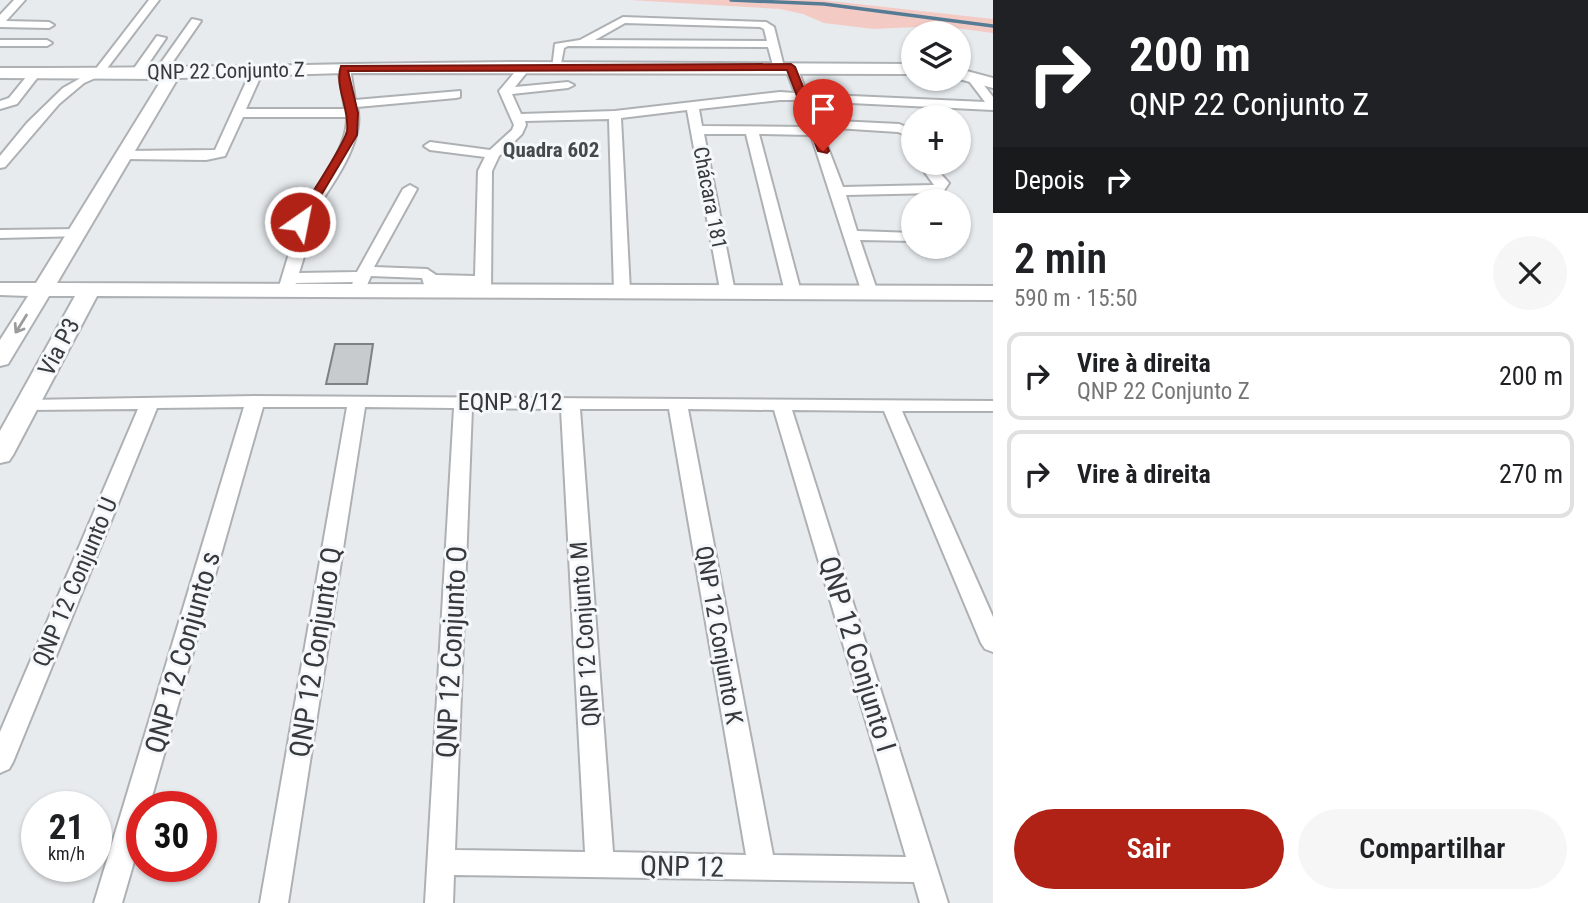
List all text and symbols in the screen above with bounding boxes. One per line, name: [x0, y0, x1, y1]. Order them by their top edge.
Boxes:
map controls: [901, 21, 971, 259]
button: layers: [901, 21, 971, 91]
text: 200 m: [1129, 26, 1251, 83]
icon: right: [1014, 28, 1105, 119]
street label: QNP 22 Conjunto Z: [147, 58, 305, 84]
pin: [793, 79, 853, 151]
text: QNP 22 Conjunto Z: [1129, 85, 1369, 123]
icon: arrive: [804, 90, 842, 128]
button: +: [901, 105, 971, 175]
district label: Quadra 602: [503, 138, 599, 162]
street label: Chácara 181: [688, 145, 732, 251]
icon: right: [1099, 161, 1137, 199]
text: Depois: [1014, 165, 1085, 195]
position arrow: [263, 185, 337, 259]
button: −: [901, 189, 971, 259]
text: 2 min: [1014, 234, 1107, 283]
button: close: [1493, 236, 1567, 310]
text: 590 m · 15:50: [1014, 285, 1138, 312]
street label: Via P3: [32, 313, 86, 381]
one-way arrow: [14, 314, 29, 333]
text: Vire à direita: [1077, 348, 1211, 378]
icon: right: [1018, 357, 1056, 395]
text: 200 m: [1499, 361, 1563, 391]
text: QNP 22 Conjunto Z: [1077, 378, 1250, 405]
street label: EQNP 8/12: [458, 388, 562, 416]
icon: right: [1018, 455, 1056, 493]
text: Vire à direita: [1077, 459, 1211, 489]
text: 270 m: [1499, 459, 1563, 489]
street label: QNP 12 Conjunto U: [27, 493, 123, 671]
street label: QNP 12 Conjunto M: [565, 540, 605, 728]
street label: QNP 12 Conjunto K: [690, 544, 748, 726]
street label: QNP 12 Conjunto Q: [283, 545, 348, 760]
street label: QNP 12 Conjunto O: [429, 545, 474, 759]
street label: QNP 12 Conjunto s: [138, 547, 227, 757]
street label: QNP 12 Conjunto I: [812, 552, 903, 756]
speed limit sign: 30: [126, 791, 217, 882]
text: 21: [49, 807, 84, 848]
button: Sair: [1014, 809, 1284, 889]
button: Compartilhar: [1298, 809, 1567, 889]
text: km/h: [48, 843, 85, 864]
street label: QNP 12: [640, 849, 724, 884]

